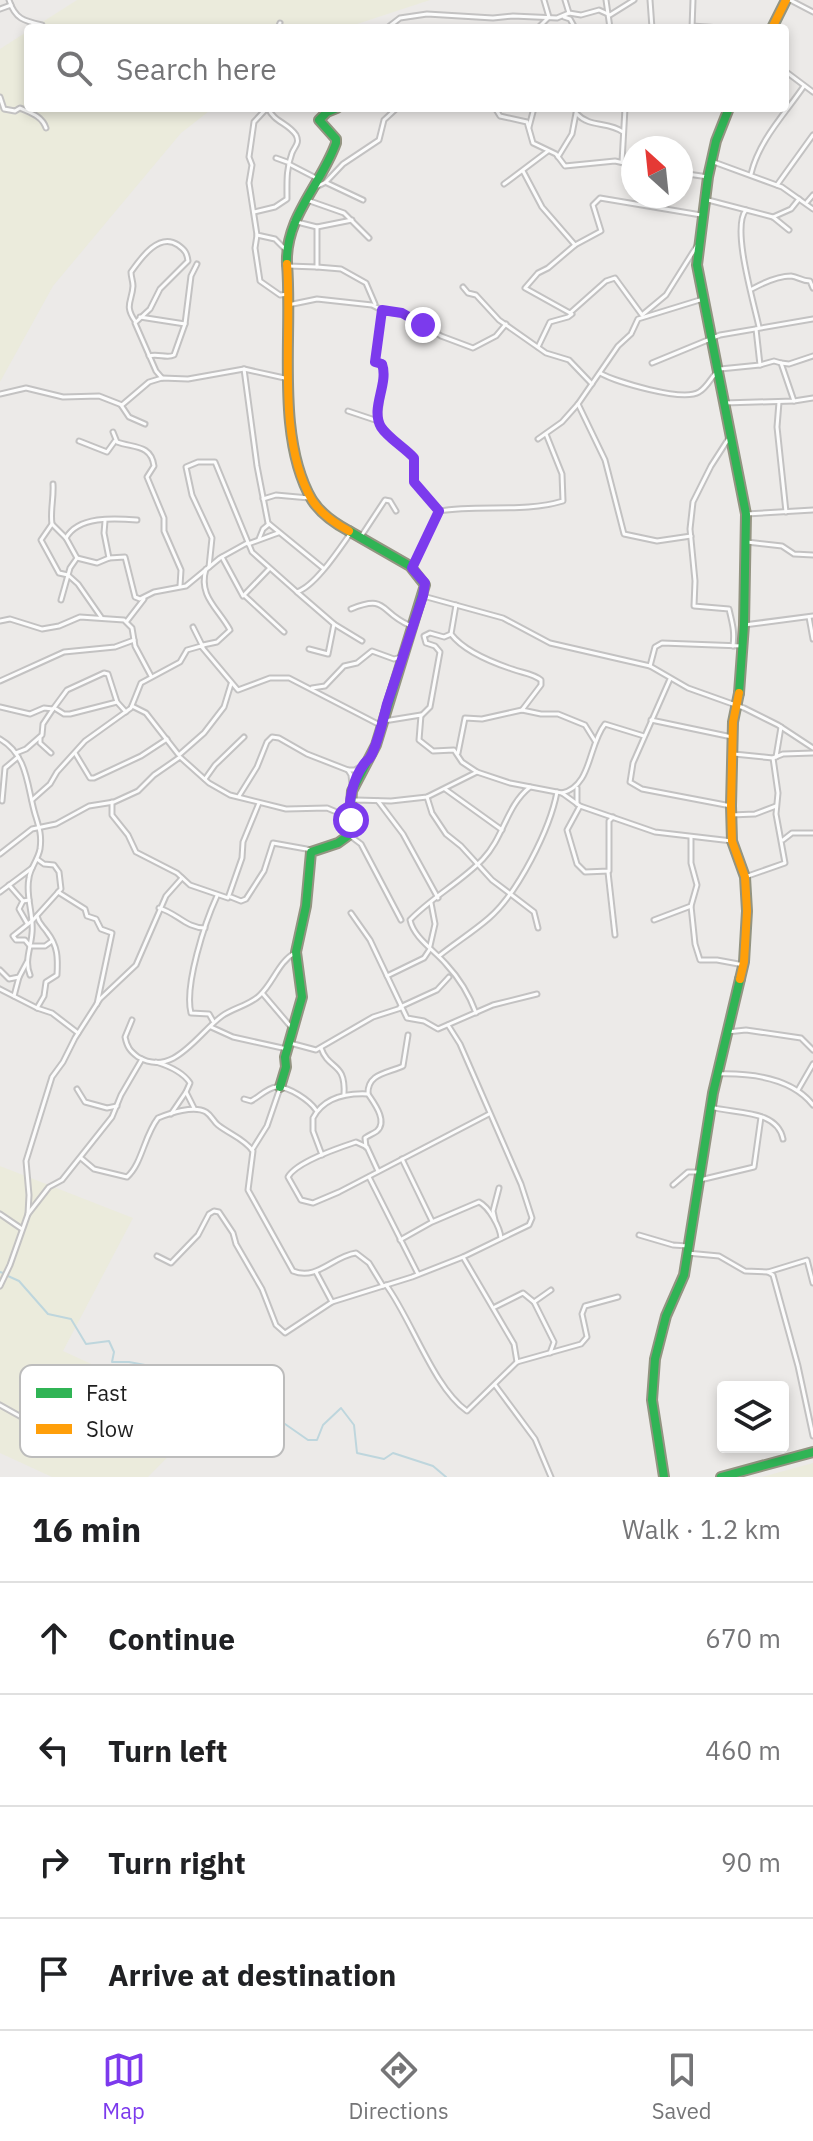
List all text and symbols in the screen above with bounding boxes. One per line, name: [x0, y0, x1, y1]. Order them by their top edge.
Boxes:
search box: [24, 24, 789, 112]
icon: search: [52, 46, 96, 90]
text: Search here: [116, 49, 277, 88]
north arrow: [621, 136, 693, 208]
route end: [405, 307, 441, 343]
route start: [333, 802, 369, 838]
legend: [20, 1365, 284, 1457]
text: Fast: [86, 1378, 127, 1407]
map controls: [717, 1381, 789, 1453]
button: layers: [717, 1381, 789, 1453]
text: Slow: [86, 1414, 134, 1443]
text: 16 min: [32, 1507, 141, 1551]
text: Walk · 1.2 km: [622, 1512, 781, 1546]
icon: ahead: [32, 1616, 76, 1660]
text: Continue: [108, 1619, 235, 1658]
text: 670 m: [705, 1621, 781, 1655]
icon: left: [32, 1728, 76, 1772]
text: Turn left: [108, 1731, 227, 1770]
text: 460 m: [705, 1733, 781, 1767]
icon: right: [32, 1840, 76, 1884]
text: Turn right: [108, 1843, 246, 1882]
text: 90 m: [721, 1845, 781, 1879]
icon: arrive: [32, 1952, 76, 1996]
text: Arrive at destination: [108, 1955, 396, 1994]
tab: Map: [102, 2048, 146, 2125]
tab: Directions: [349, 2048, 449, 2125]
tab: Saved: [652, 2048, 711, 2125]

